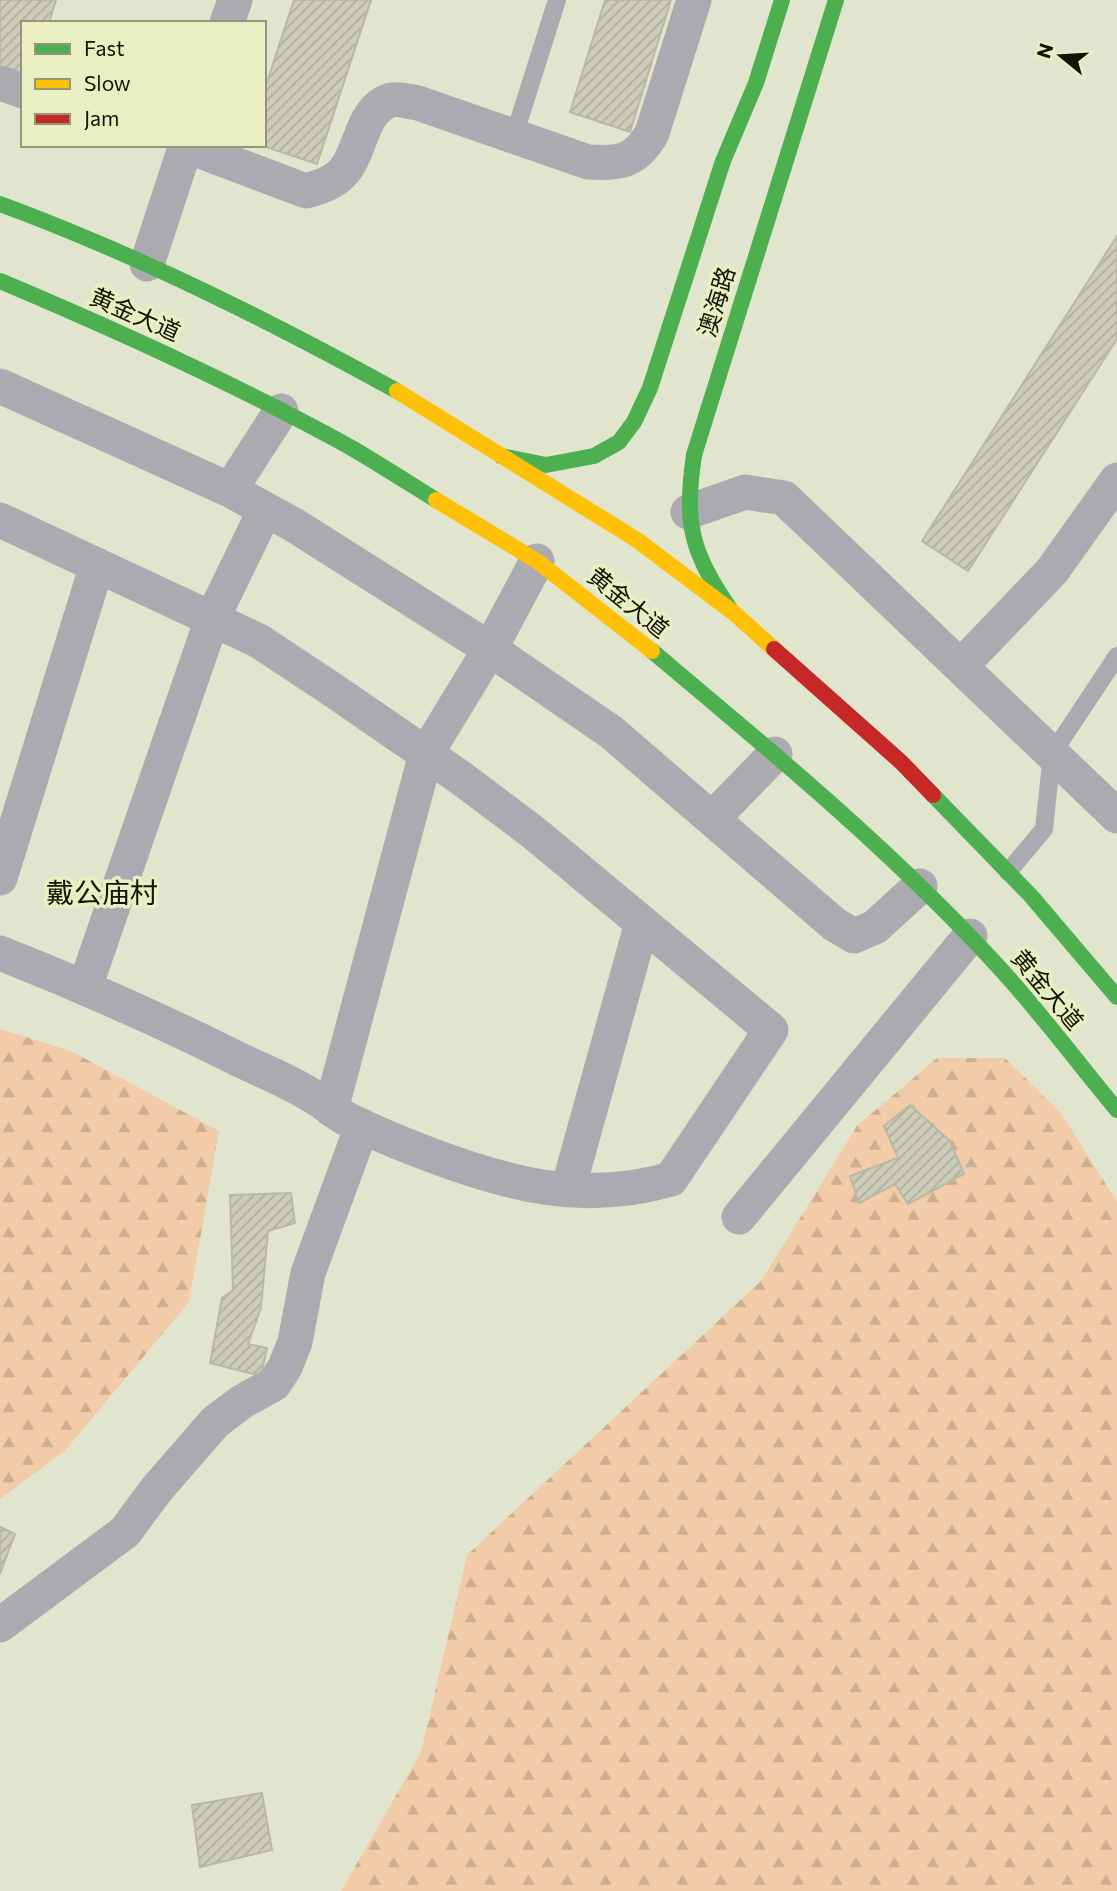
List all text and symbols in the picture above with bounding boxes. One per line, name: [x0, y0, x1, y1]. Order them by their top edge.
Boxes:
legend: [21, 21, 266, 147]
north arrow: [1026, 21, 1096, 91]
text: Fast: [84, 35, 125, 60]
text: N: [1031, 40, 1057, 61]
text: Slow: [84, 70, 131, 95]
text: Jam: [84, 105, 119, 130]
street label: 澳海路: [691, 263, 740, 340]
street label: 黄金大道: [86, 281, 185, 346]
street label: 黄金大道: [583, 560, 675, 643]
district label: 戴公庙村: [46, 875, 158, 909]
street label: 黄金大道: [1006, 943, 1090, 1035]

